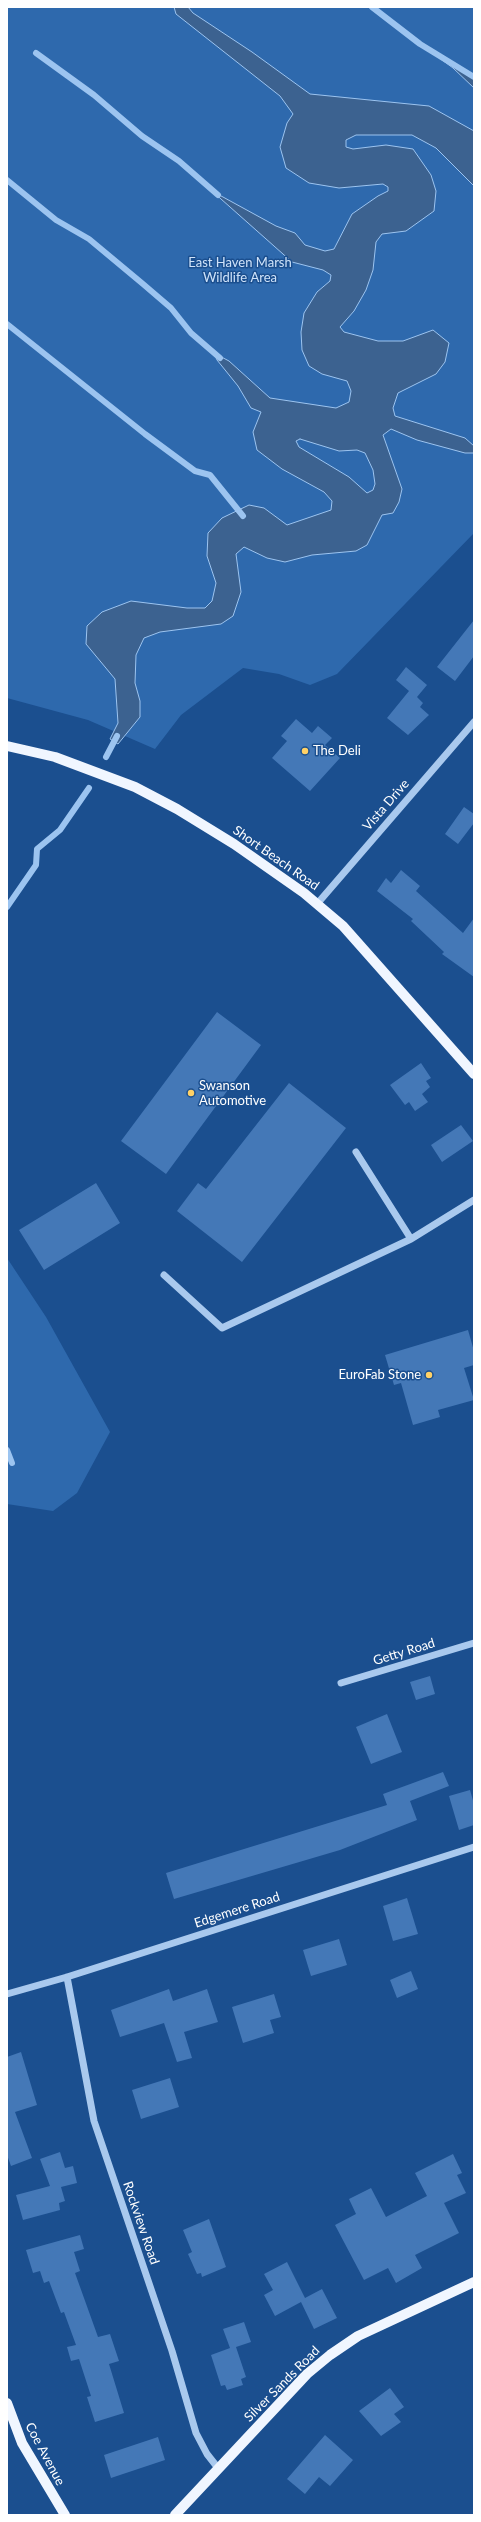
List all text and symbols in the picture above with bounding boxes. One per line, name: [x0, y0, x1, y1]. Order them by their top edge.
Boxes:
park label: East Haven Marsh Wildlife Area: [188, 255, 292, 286]
place label: The Deli: [313, 743, 361, 759]
marker: The Deli: [300, 746, 310, 756]
street label: Vista Drive: [359, 776, 413, 834]
street label: Short Beach Road: [230, 822, 322, 894]
place label: Swanson Automotive: [199, 1078, 266, 1109]
marker: Swanson Automotive: [186, 1088, 196, 1098]
place label: EuroFab Stone: [339, 1367, 421, 1383]
marker: EuroFab Stone: [424, 1370, 434, 1380]
street label: Getty Road: [371, 1635, 437, 1669]
street label: Edgemere Road: [192, 1889, 282, 1931]
street label: Rockview Road: [119, 2179, 163, 2267]
street label: Silver Sands Road: [241, 2343, 323, 2425]
street label: Coe Avenue: [22, 2420, 68, 2488]

